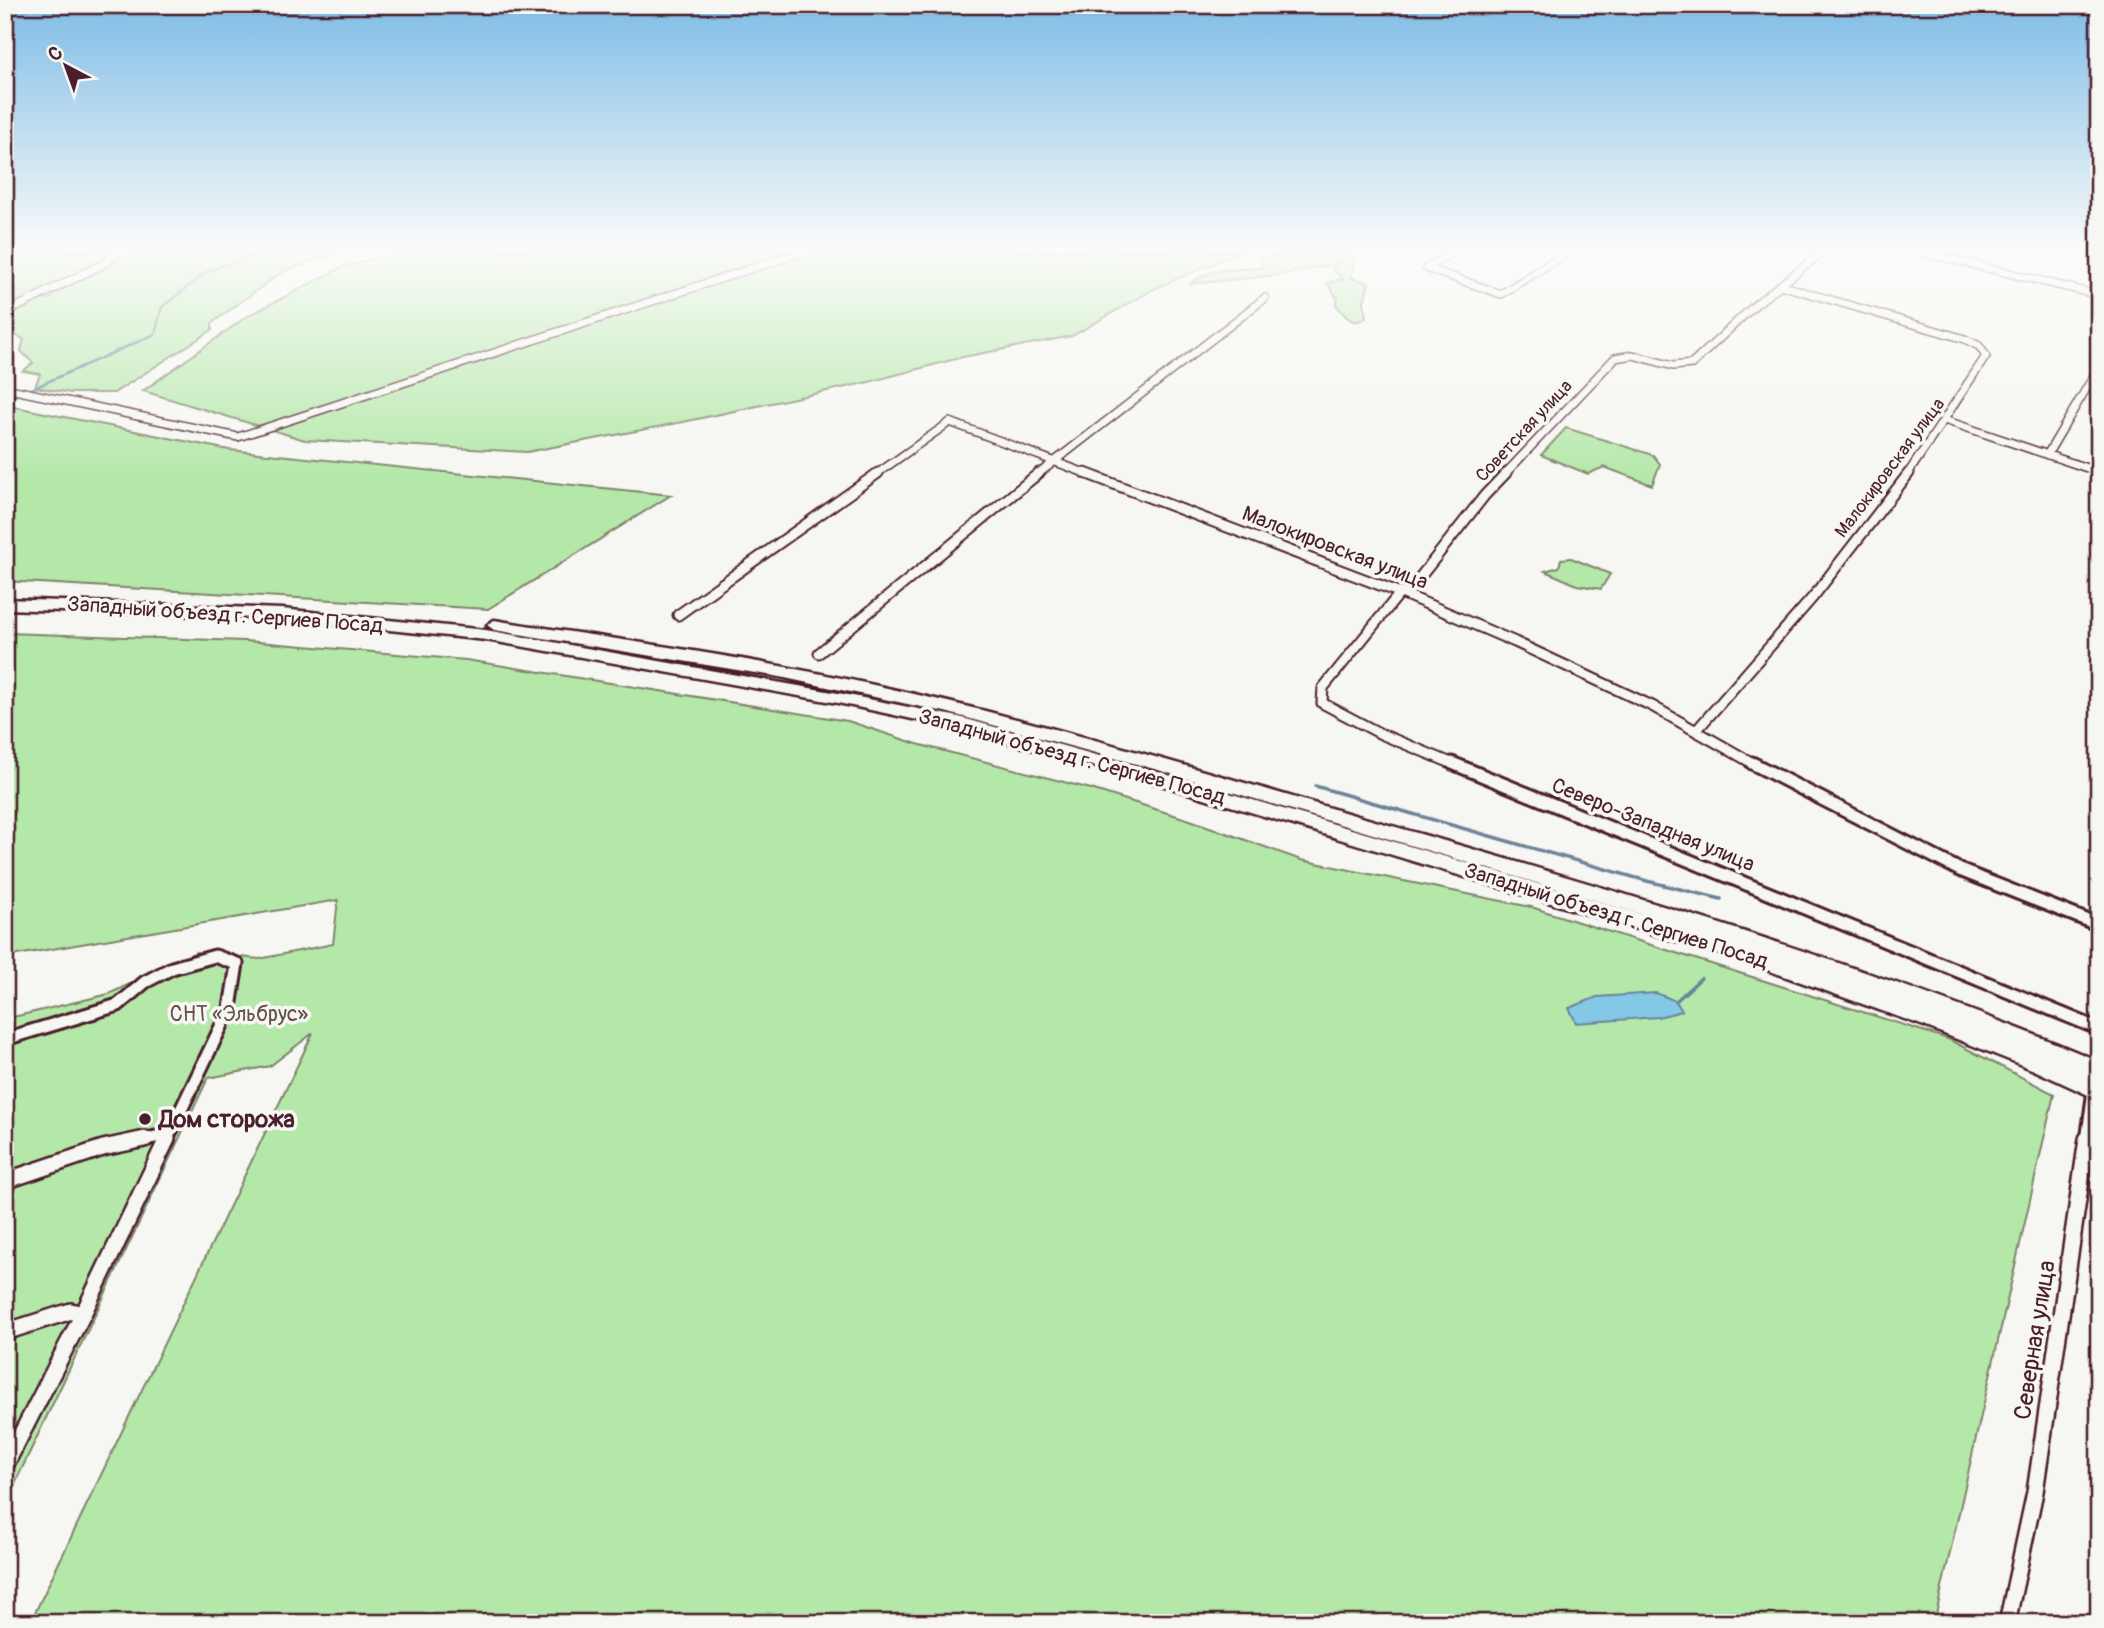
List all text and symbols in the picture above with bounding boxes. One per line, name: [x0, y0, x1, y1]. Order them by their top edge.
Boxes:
north arrow: [32, 32, 102, 102]
text: С: [43, 41, 68, 67]
street label: Советская улица: [1471, 375, 1577, 487]
street label: Малокировская улица: [1830, 394, 1950, 542]
street label: Малокировская улица: [1238, 500, 1432, 596]
street label: Западный объезд г. Сергиев Посад: [66, 591, 384, 640]
street label: Западный объезд г. Сергиев Посад: [916, 703, 1229, 811]
street label: Северо-Западная улица: [1548, 772, 1758, 878]
street label: Западный объезд г. Сергиев Посад: [1461, 857, 1772, 975]
park label: СНТ «Эльбрус»: [170, 1001, 309, 1028]
place label: Дом сторожа: [157, 1105, 295, 1134]
marker: Дом сторожа: [137, 1111, 153, 1127]
street label: Северная улица: [2008, 1258, 2062, 1422]

